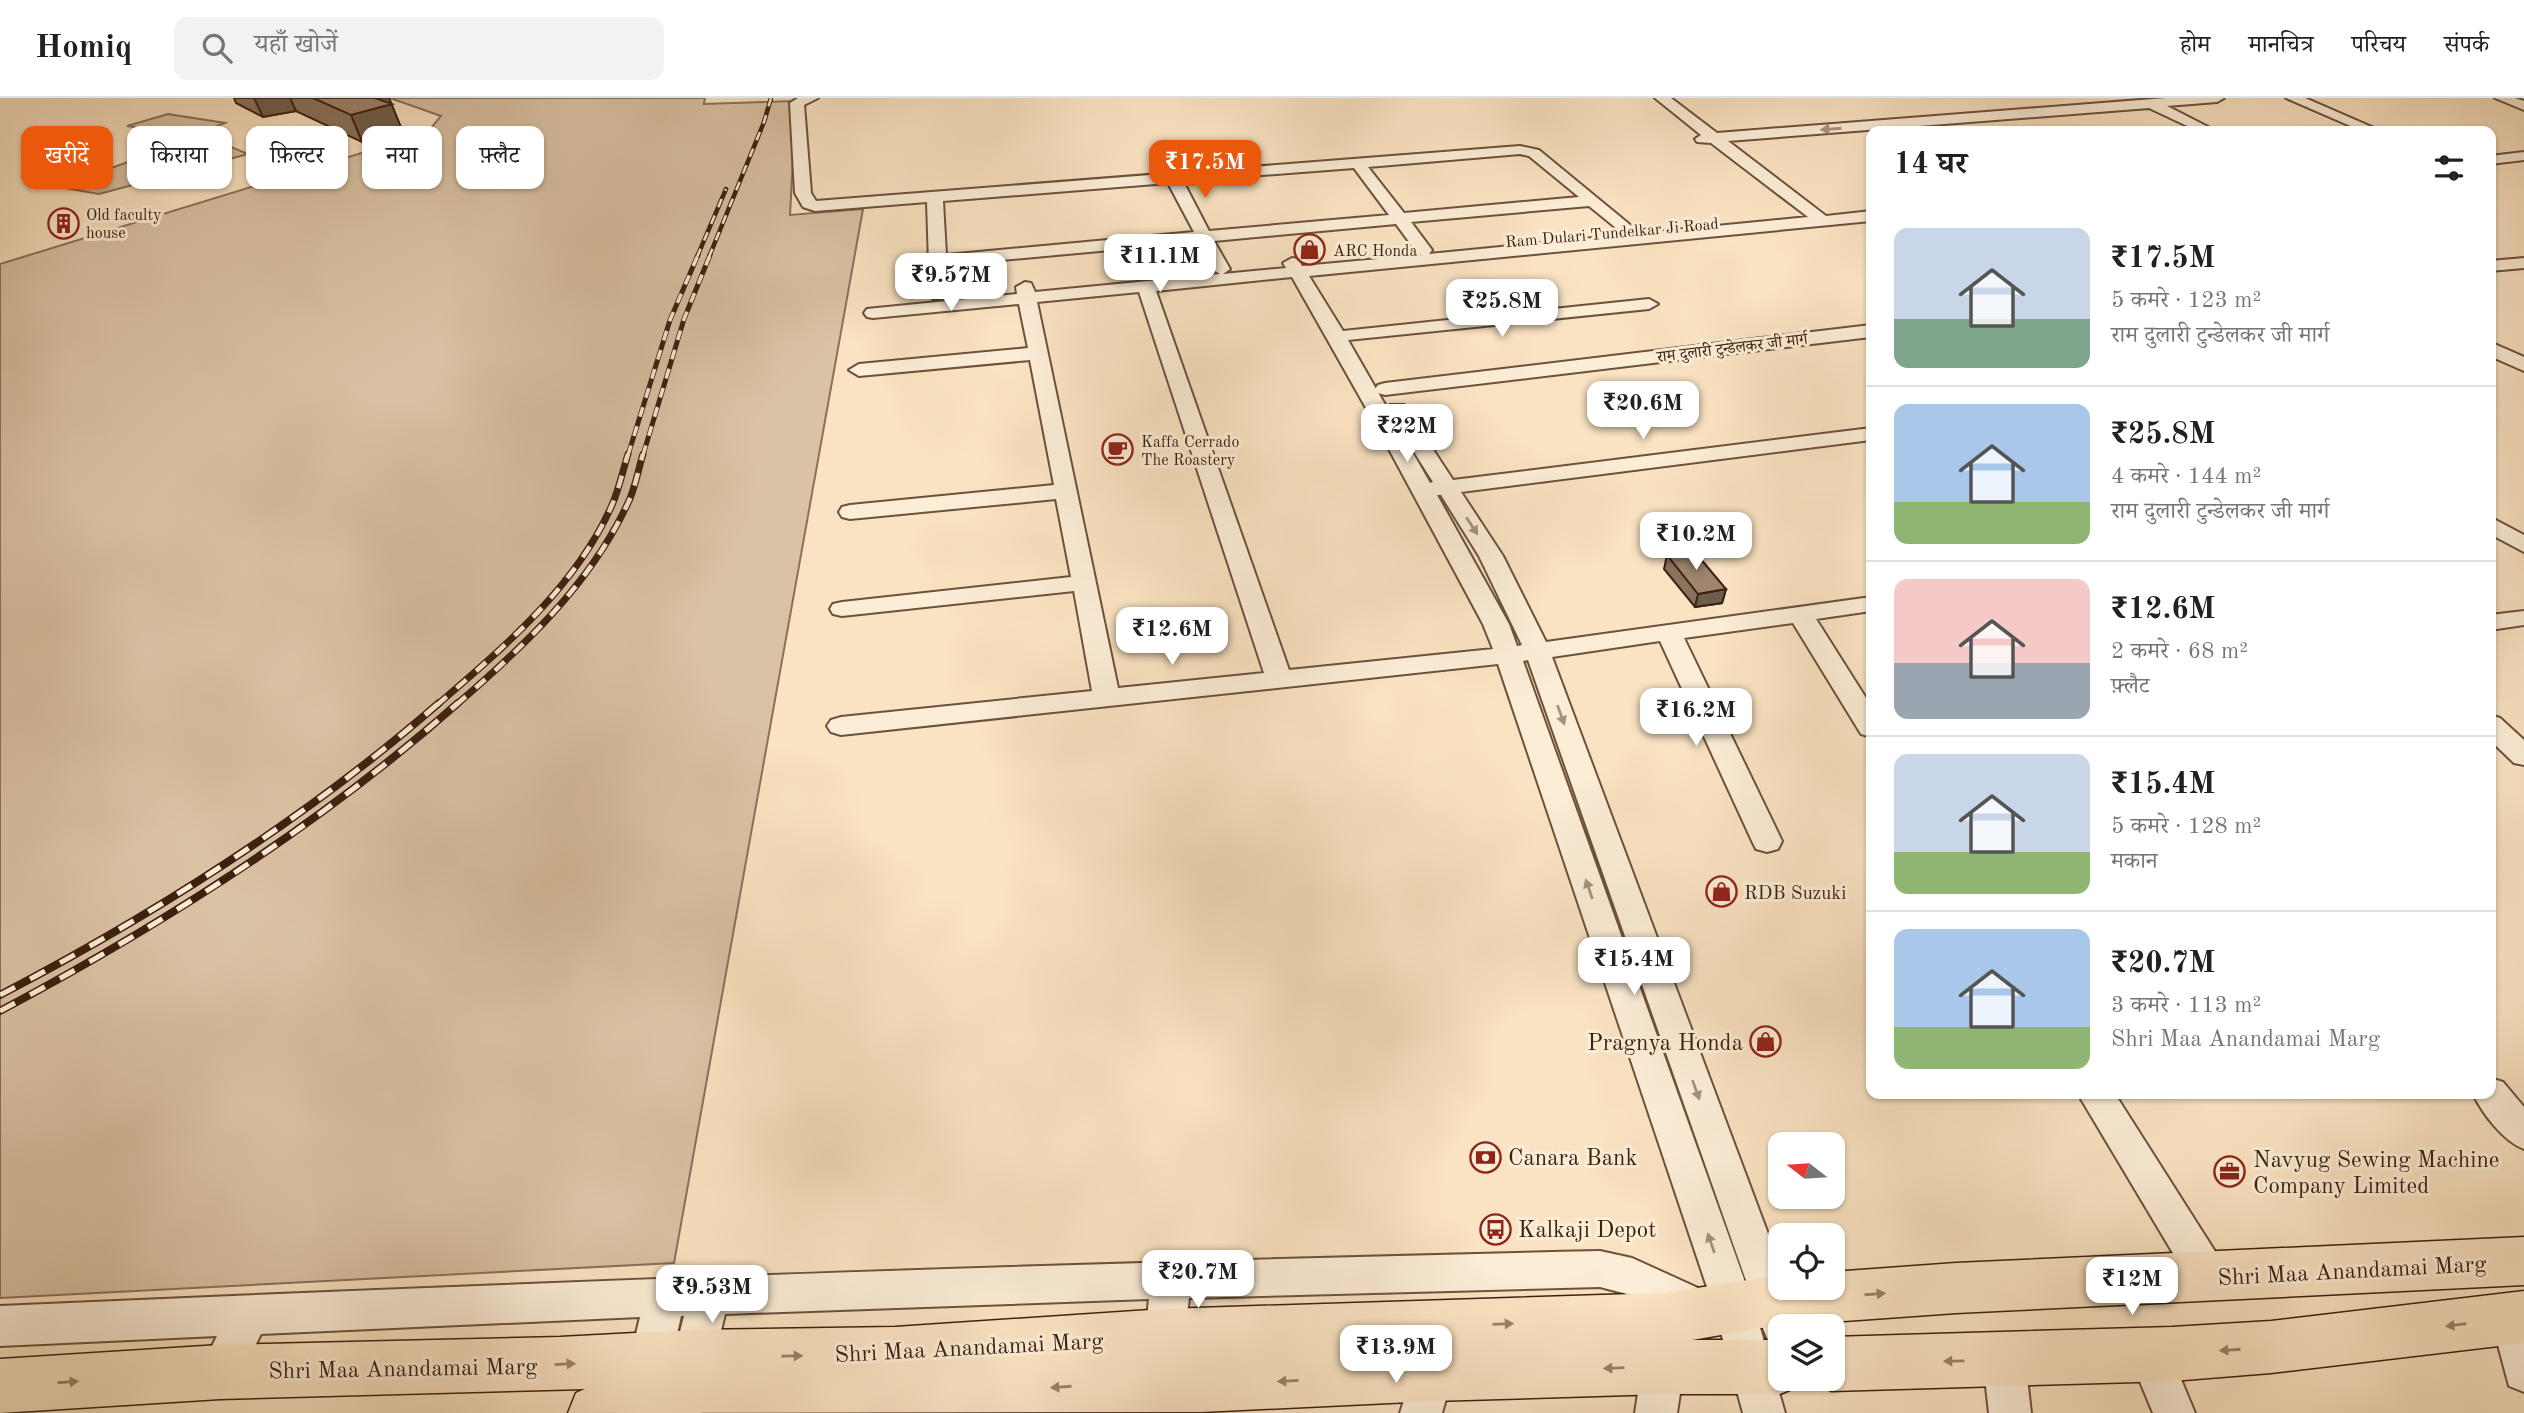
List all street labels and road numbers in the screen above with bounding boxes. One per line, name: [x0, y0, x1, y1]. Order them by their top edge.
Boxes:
street label: Ram Dulari Tundelkar Ji Road: [1505, 217, 1720, 251]
street label: राम दुलारी टुन्डेलकर जी मार्ग: [1655, 329, 1810, 367]
street label: Shri Maa Anandamai Marg: [2217, 1253, 2488, 1290]
street label: Shri Maa Anandamai Marg: [834, 1330, 1105, 1367]
street label: Shri Maa Anandamai Marg: [268, 1356, 538, 1383]

